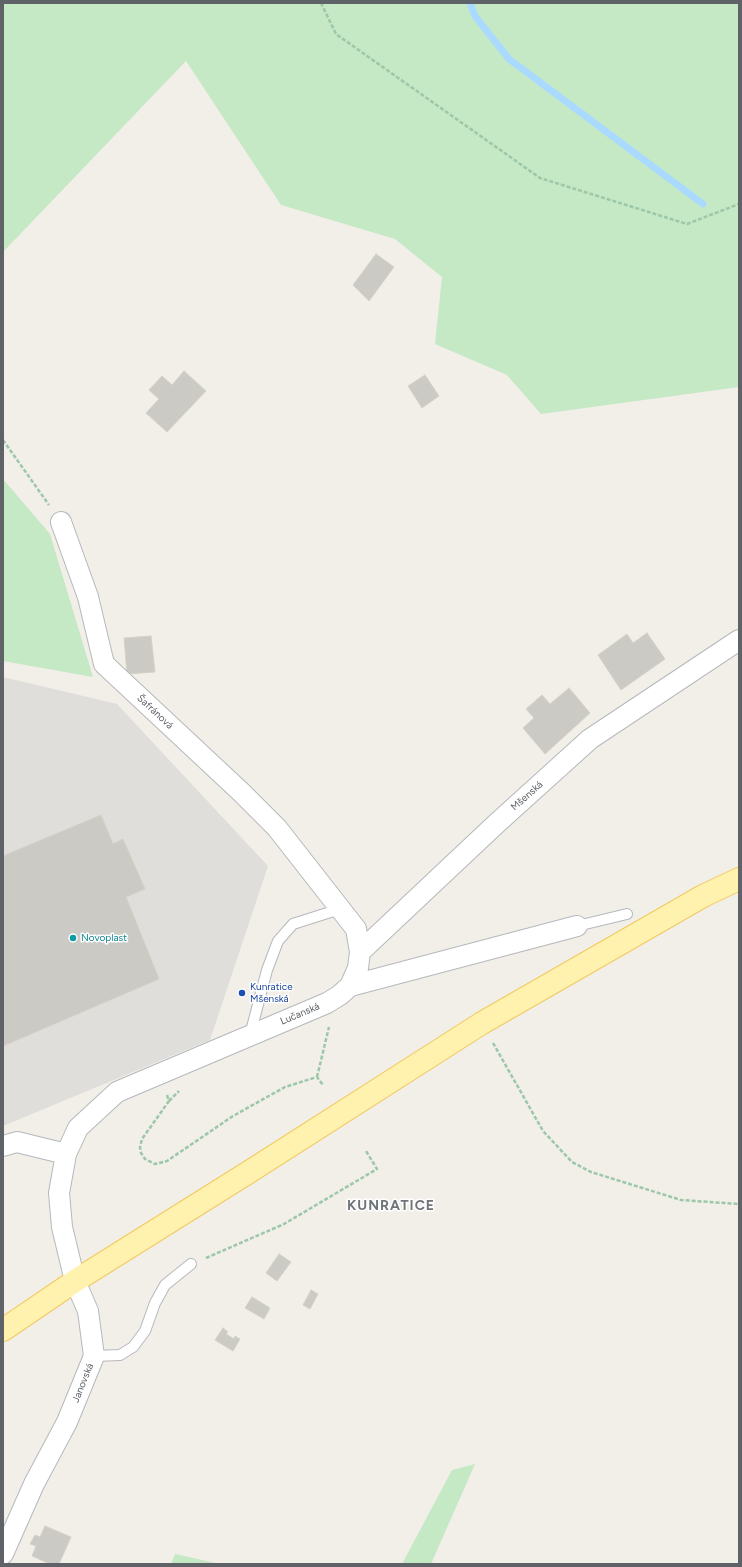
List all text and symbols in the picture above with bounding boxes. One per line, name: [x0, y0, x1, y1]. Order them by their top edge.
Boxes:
street label: Šafránová: [135, 692, 175, 732]
street label: Mšenská: [509, 779, 545, 813]
place label: Novoplast: [81, 932, 127, 944]
marker: Novoplast: [68, 933, 78, 943]
place label: Kunratice Mšenská: [250, 981, 293, 1004]
marker: Kunratice Mšenská: [237, 988, 247, 998]
street label: Lučanská: [279, 1000, 321, 1028]
district label: KUNRATICE: [347, 1198, 435, 1214]
street label: Janovská: [70, 1362, 96, 1404]

